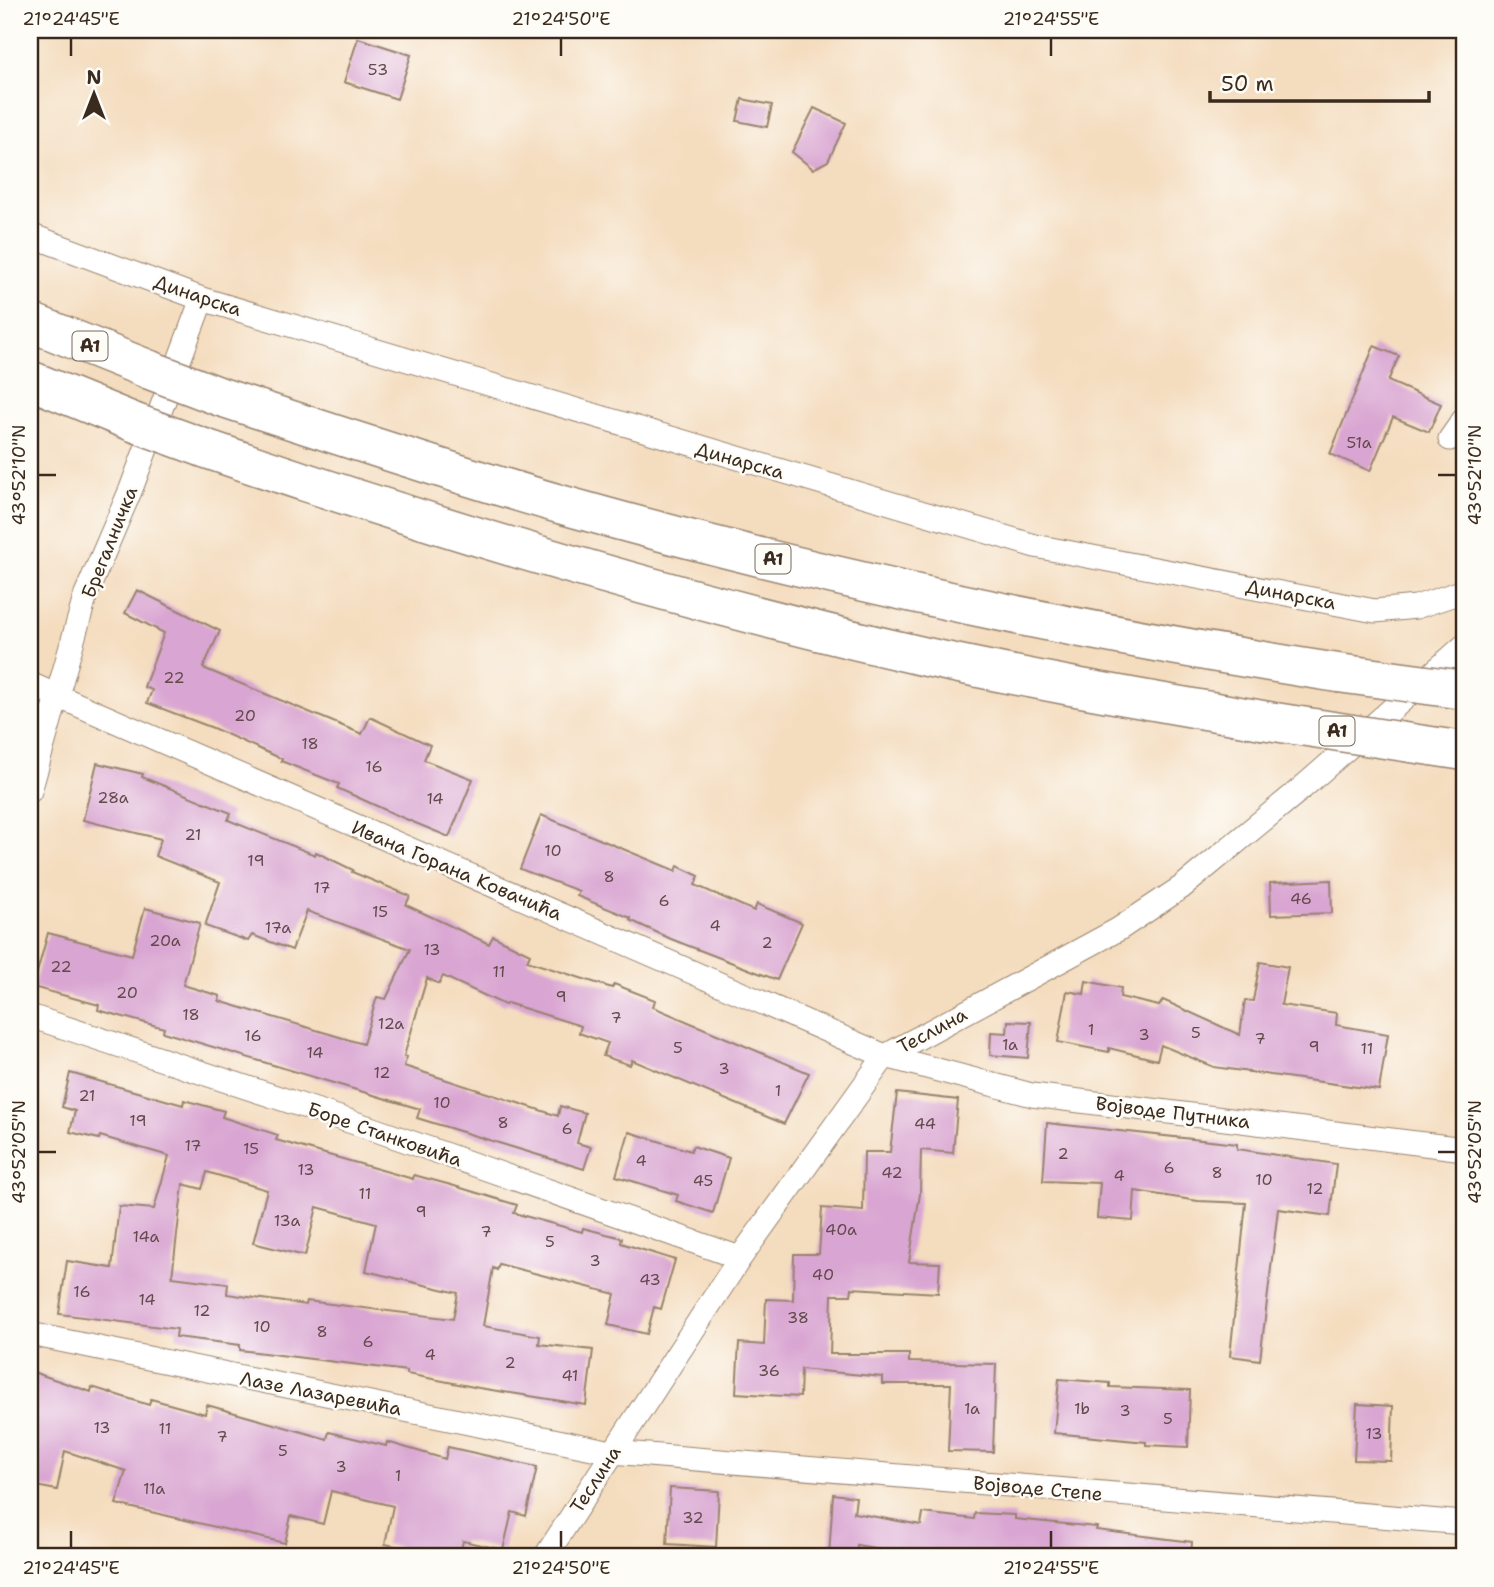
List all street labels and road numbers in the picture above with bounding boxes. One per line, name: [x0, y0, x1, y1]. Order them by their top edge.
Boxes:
street label: Динарска: [151, 269, 245, 322]
road number: A1: [72, 332, 108, 360]
street label: Динарска: [693, 436, 787, 485]
street label: Брегалничка: [76, 482, 143, 602]
road number: A1: [756, 544, 790, 574]
street label: Динарска: [1244, 574, 1338, 615]
road number: A1: [1320, 716, 1354, 746]
street label: Ивана Горана Ковачића: [348, 815, 566, 926]
street label: Теслина: [893, 1002, 971, 1059]
street label: Војводе Путника: [1094, 1091, 1252, 1134]
street label: Боре Станковића: [304, 1096, 465, 1173]
street label: Лазе Лазаревића: [238, 1366, 404, 1421]
street label: Теслина: [564, 1441, 627, 1518]
street label: Војводе Степе: [972, 1470, 1104, 1507]

